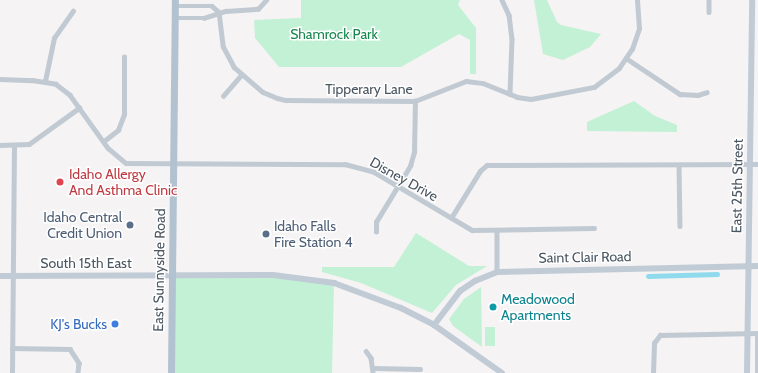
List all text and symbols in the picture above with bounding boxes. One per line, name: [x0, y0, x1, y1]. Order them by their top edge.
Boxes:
park label: Shamrock Park: [290, 26, 378, 42]
street label: Tipperary Lane: [325, 81, 413, 97]
street label: East 25th Street: [728, 139, 746, 233]
street label: Disney Drive: [367, 153, 441, 205]
place label: Idaho Allergy And Asthma Clinic: [69, 166, 177, 198]
marker: Idaho Allergy And Asthma Clinic: [54, 176, 66, 188]
street label: East Sunnyside Road: [150, 208, 168, 332]
place label: Idaho Central Credit Union: [43, 209, 122, 242]
place label: Idaho Falls Fire Station 4: [274, 218, 352, 250]
marker: Idaho Central Credit Union: [125, 220, 135, 230]
marker: Idaho Falls Fire Station 4: [261, 229, 271, 239]
street label: Saint Clair Road: [538, 248, 632, 266]
street label: South 15th East: [40, 255, 132, 271]
place label: Meadowood Apartments: [501, 291, 575, 324]
marker: Meadowood Apartments: [488, 302, 498, 312]
place label: KJ's Bucks: [50, 316, 107, 332]
marker: KJ's Bucks: [110, 319, 120, 329]

